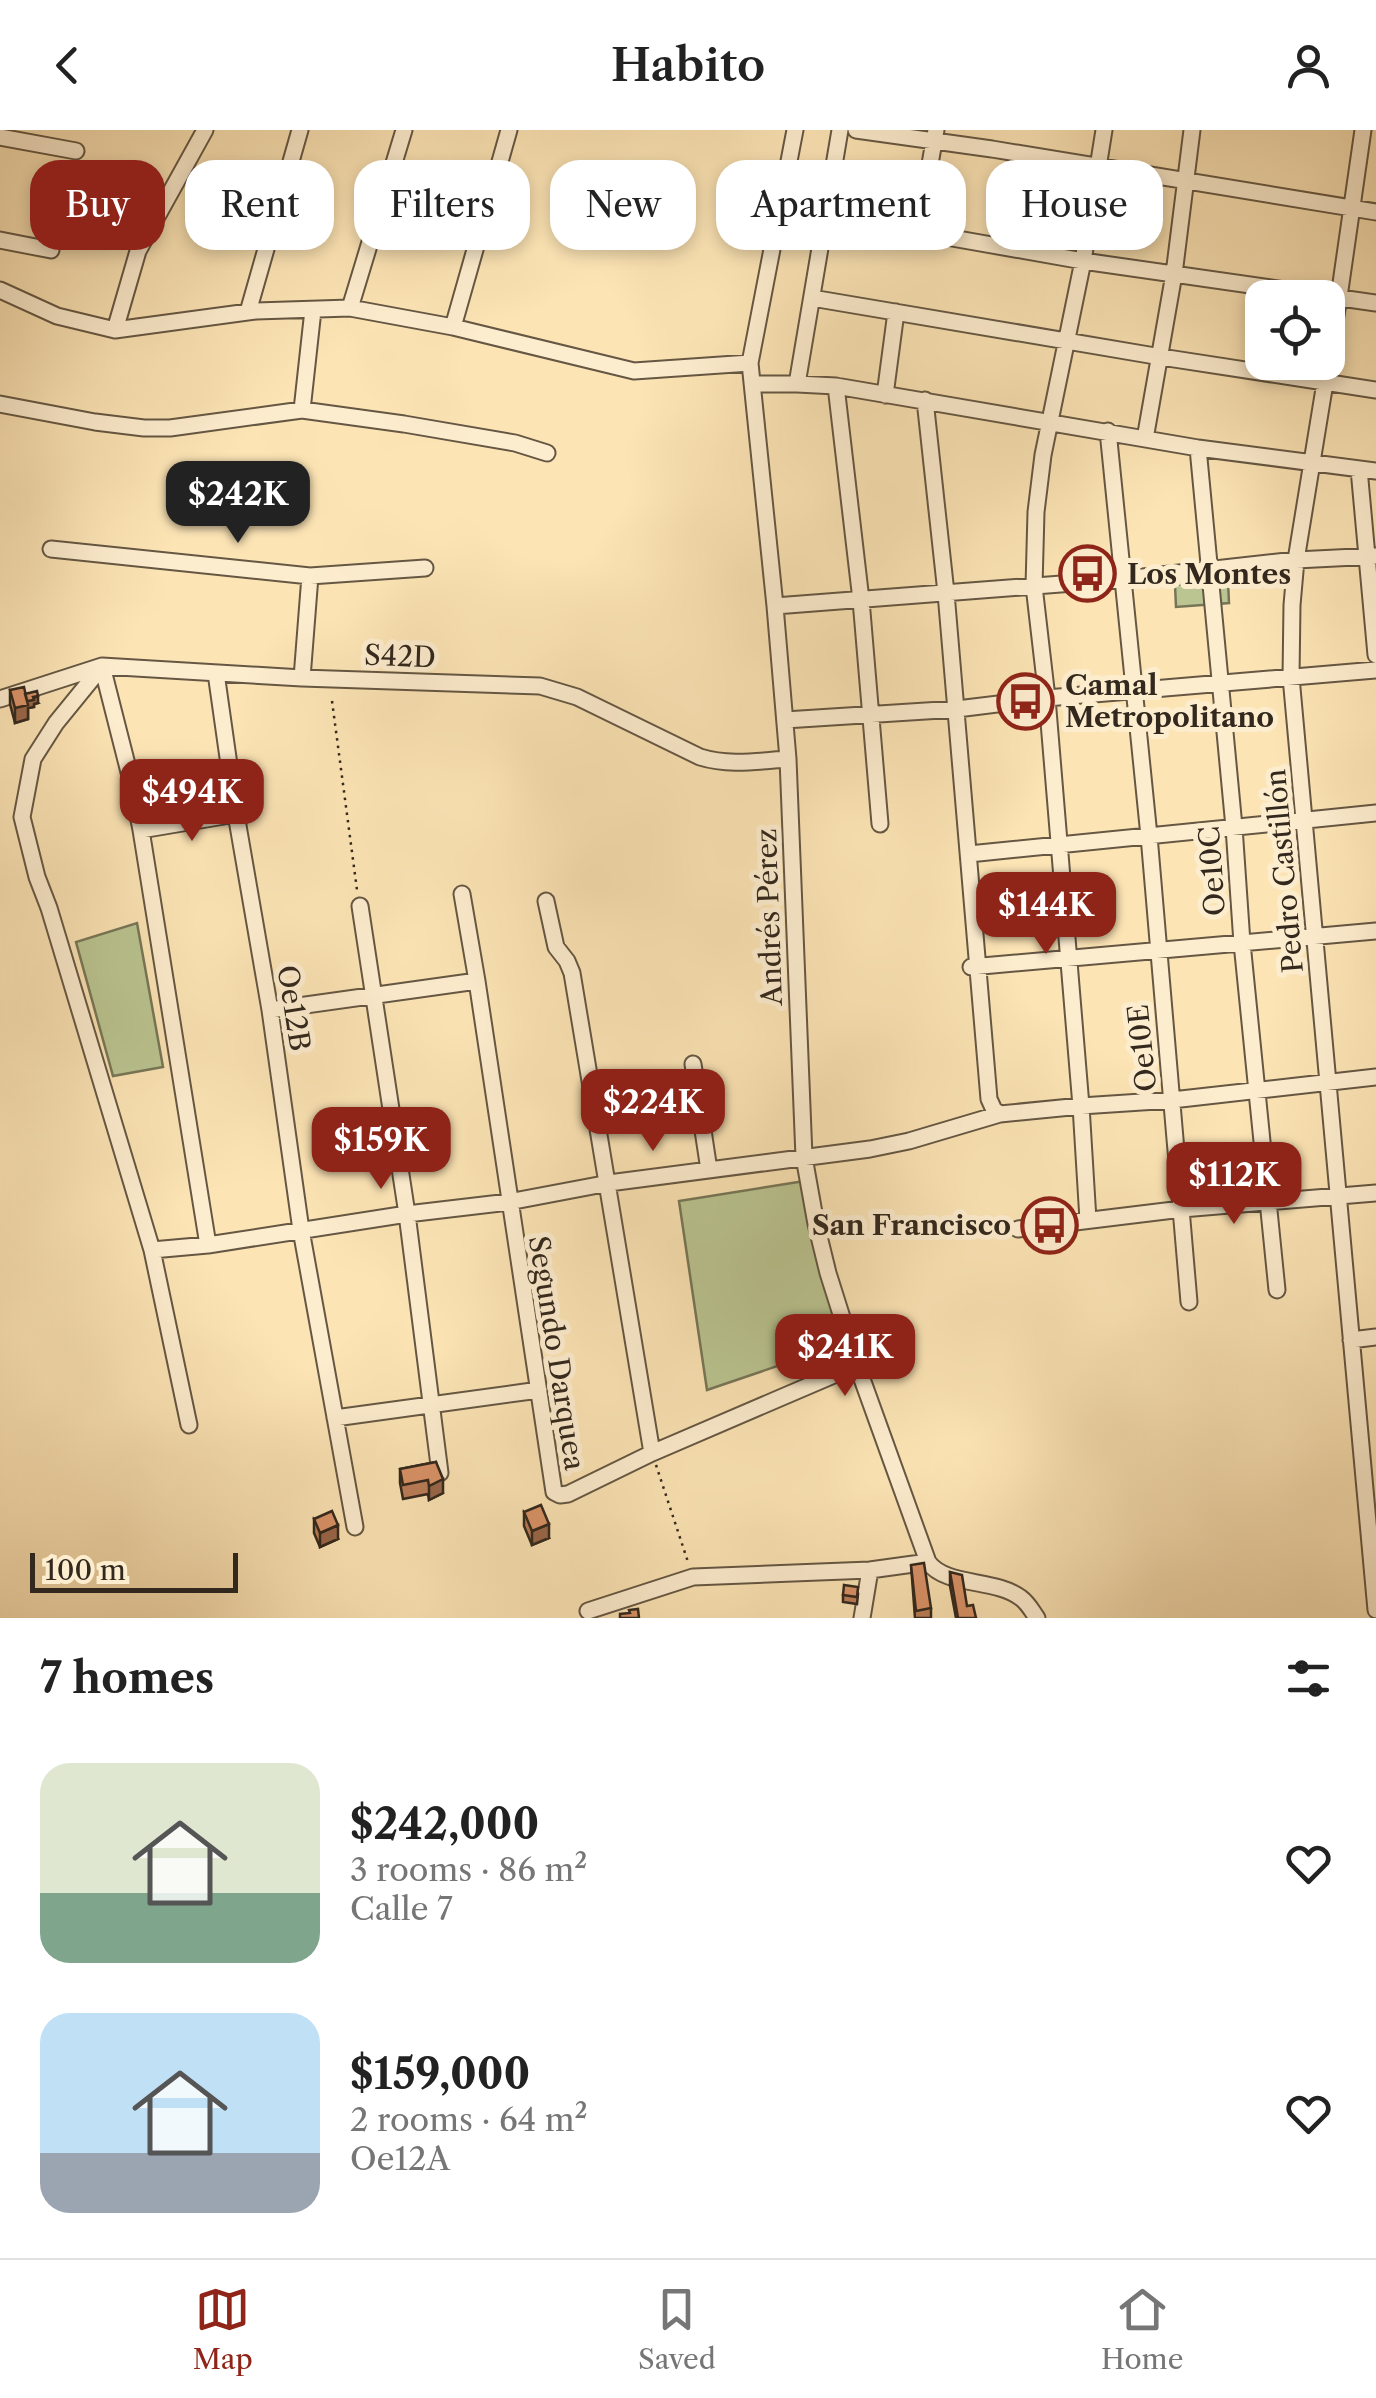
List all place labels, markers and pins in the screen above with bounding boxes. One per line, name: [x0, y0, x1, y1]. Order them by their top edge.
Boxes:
pin: $242K: [168, 461, 308, 546]
bus stop icon: Los Montes: [1058, 544, 1118, 604]
place label: Los Montes: [1127, 557, 1291, 591]
place label: Camal Metropolitano: [1065, 668, 1274, 734]
bus stop icon: Camal Metropolitano: [996, 671, 1056, 731]
pin: $494K: [122, 759, 262, 844]
pin: $144K: [976, 872, 1116, 957]
pin: $224K: [583, 1069, 723, 1154]
pin: $159K: [311, 1107, 451, 1192]
pin: $112K: [1164, 1142, 1304, 1227]
bus stop icon: San Francisco: [1020, 1195, 1080, 1255]
place label: San Francisco: [812, 1208, 1011, 1242]
pin: $241K: [775, 1314, 915, 1399]

